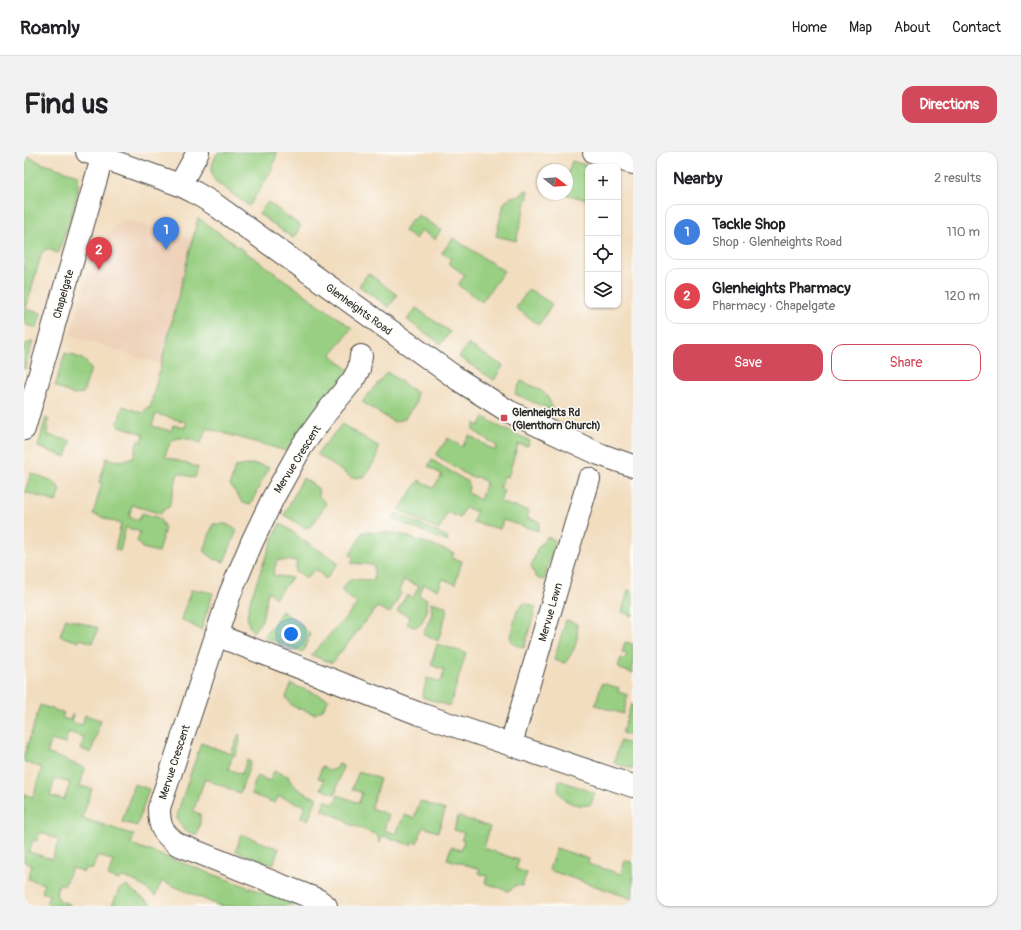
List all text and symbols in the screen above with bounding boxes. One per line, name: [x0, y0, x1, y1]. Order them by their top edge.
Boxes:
text: Roamly: [20, 16, 80, 40]
text: Home: [792, 19, 827, 36]
text: Map: [849, 19, 872, 36]
text: About: [894, 19, 930, 36]
text: Contact: [952, 19, 1001, 36]
button: Directions: [902, 86, 997, 123]
text: Find us: [24, 87, 108, 122]
north arrow: [537, 164, 573, 200]
map controls: [585, 164, 621, 308]
button: +: [585, 164, 621, 200]
text: Nearby: [673, 168, 722, 189]
text: 2 results: [934, 170, 981, 186]
button: −: [585, 200, 621, 236]
text: Tackle Shop: [712, 215, 786, 234]
pin: 1: [153, 217, 179, 250]
text: 1: [684, 224, 690, 240]
text: 110 m: [947, 224, 980, 240]
text: Shop · Glenheights Road: [712, 234, 842, 250]
button: locate: [585, 236, 621, 272]
pin: 2: [86, 237, 112, 270]
street label: Chapelgate: [50, 268, 77, 320]
button: layers: [585, 272, 621, 308]
text: Glenheights Pharmacy: [712, 279, 851, 298]
street label: Glenheights Road: [323, 281, 395, 338]
text: 2: [683, 288, 691, 304]
text: 120 m: [944, 288, 980, 304]
text: Pharmacy · Chapelgate: [712, 298, 835, 314]
button: Save: [673, 344, 823, 381]
button: Share: [831, 344, 981, 381]
place label: Glenheights Rd (Glenthorn Church): [512, 406, 601, 432]
marker: Glenheights Rd (Glenthorn Church): [499, 413, 509, 423]
street label: Mervue Crescent: [271, 422, 324, 496]
street label: Mervue Lawn: [536, 581, 565, 643]
your location: [281, 624, 301, 644]
street label: Mervue Crescent: [156, 723, 193, 801]

